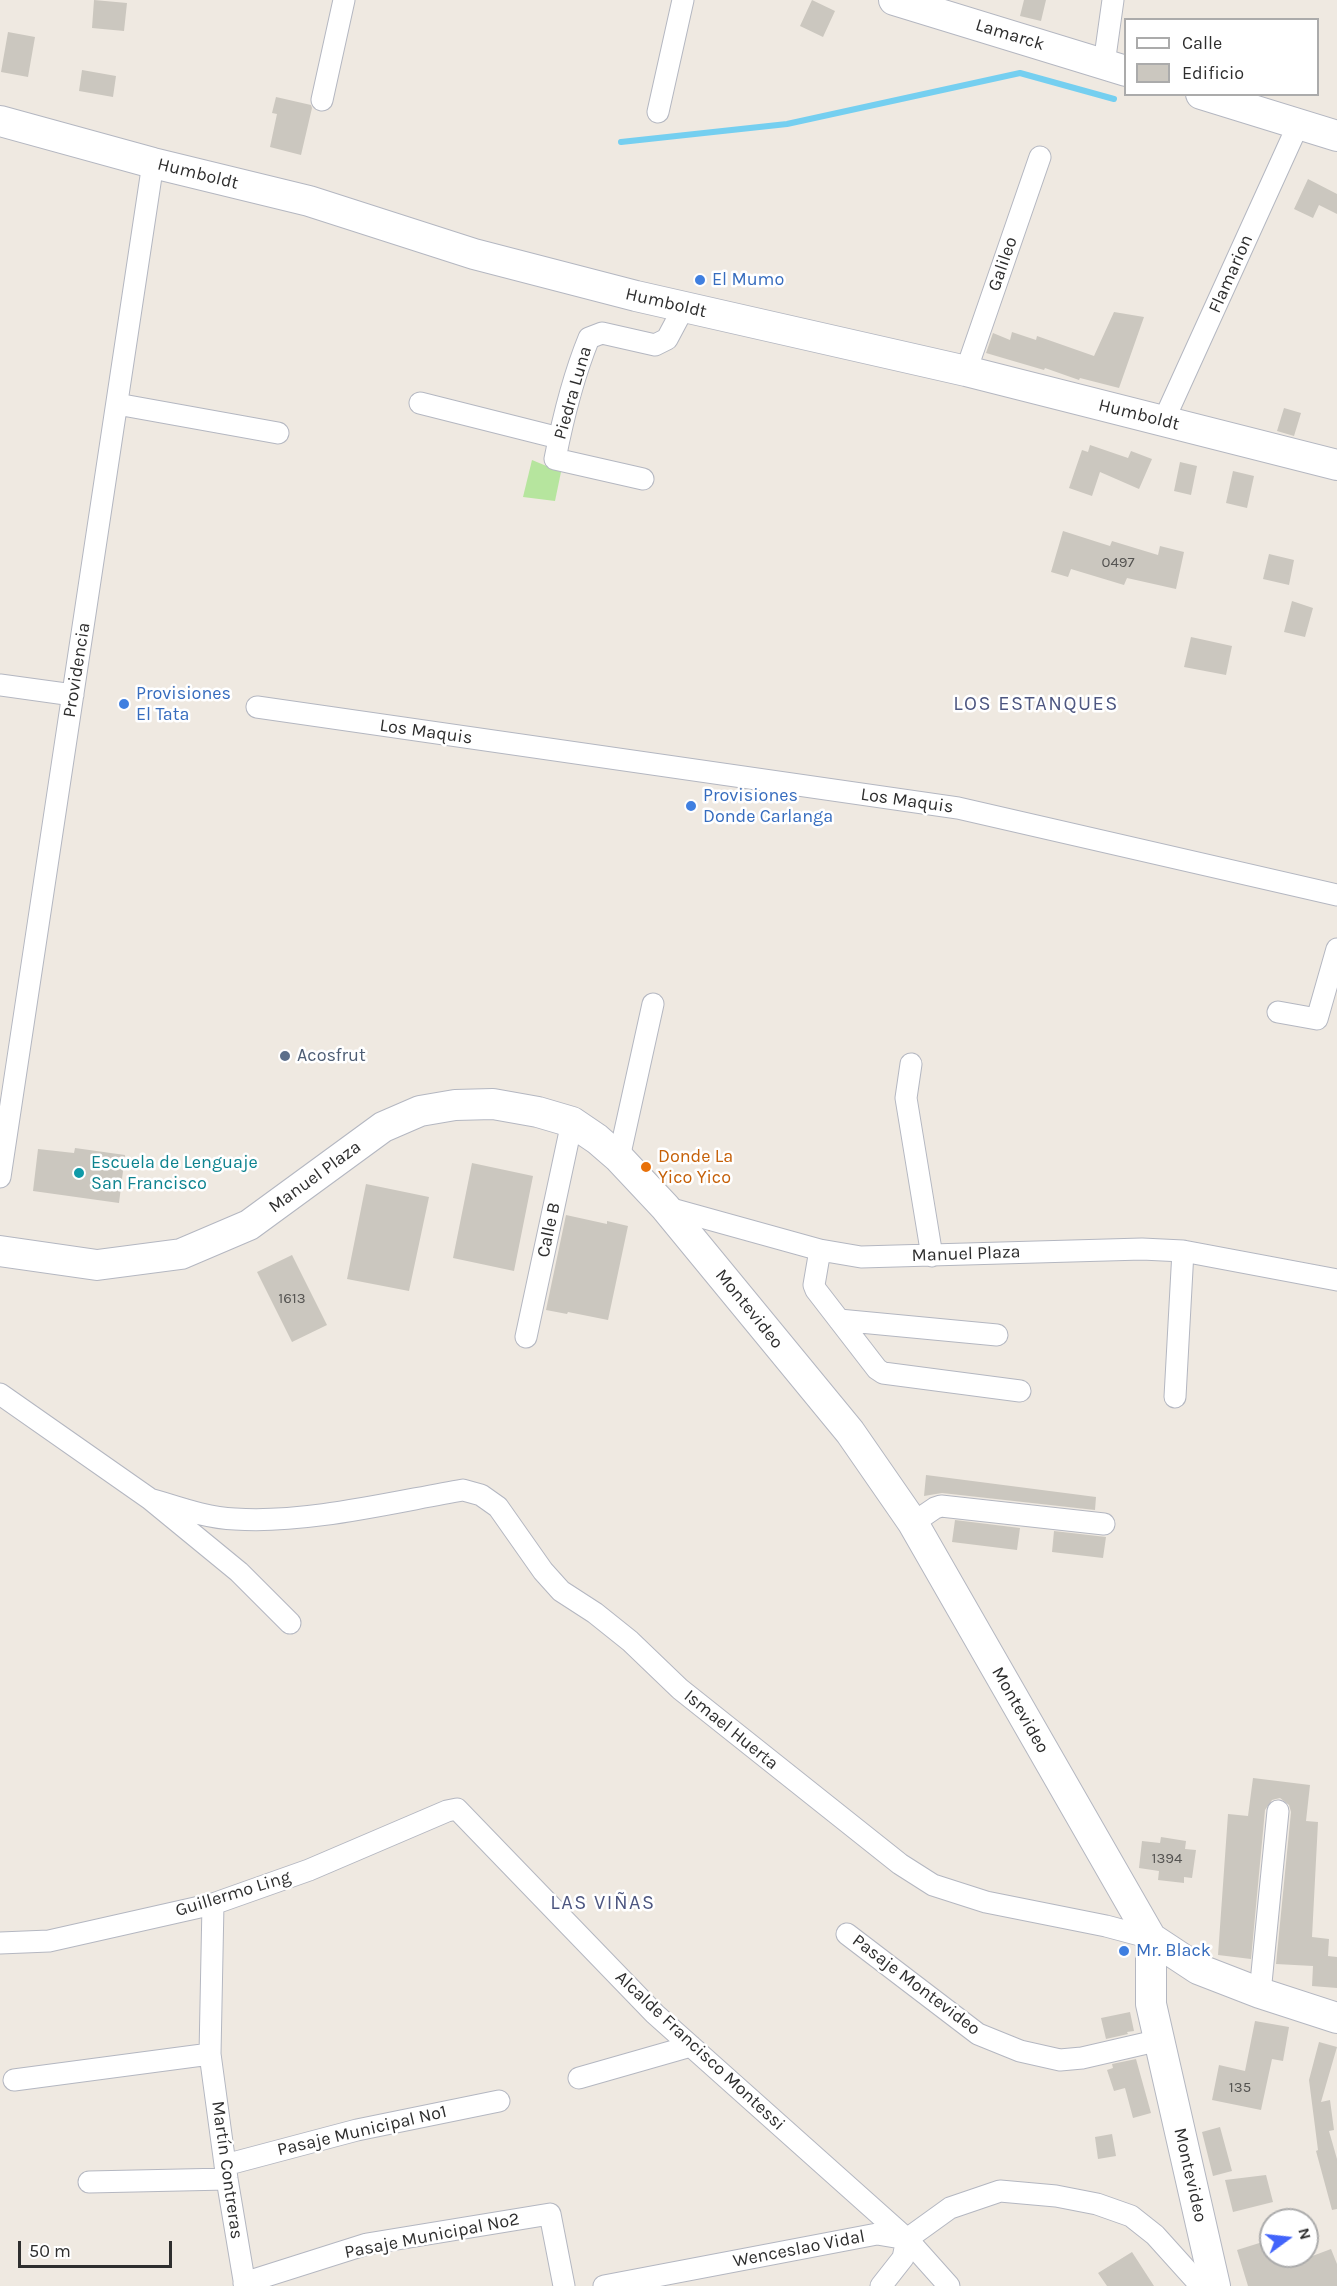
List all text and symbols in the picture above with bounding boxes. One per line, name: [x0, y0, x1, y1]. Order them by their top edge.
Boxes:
street label: Lamarck: [973, 14, 1047, 56]
legend: [1124, 18, 1319, 96]
text: Calle: [1182, 32, 1222, 54]
text: Edificio: [1182, 62, 1244, 84]
street label: Humboldt: [155, 154, 241, 194]
street label: Flamarion: [1204, 231, 1258, 317]
street label: Galileo: [984, 234, 1022, 294]
place label: El Mumo: [712, 269, 784, 291]
marker: El Mumo: [693, 273, 707, 287]
street label: Humboldt: [623, 283, 709, 323]
street label: Piedra Luna: [549, 344, 597, 442]
street label: Humboldt: [1096, 395, 1182, 435]
house number: 0497: [1101, 554, 1135, 572]
street label: Providencia: [59, 621, 95, 719]
place label: Provisiones El Tata: [136, 683, 231, 726]
district label: LOS ESTANQUES: [953, 692, 1119, 716]
marker: Provisiones El Tata: [117, 697, 131, 711]
street label: Los Maquis: [378, 715, 474, 749]
street label: Los Maquis: [859, 784, 955, 818]
place label: Provisiones Donde Carlanga: [703, 785, 833, 828]
marker: Provisiones Donde Carlanga: [684, 799, 698, 813]
place label: Acosfrut: [297, 1045, 366, 1067]
marker: Acosfrut: [278, 1049, 292, 1063]
street label: Manuel Plaza: [265, 1136, 365, 1218]
place label: Donde La Yico Yico: [658, 1146, 733, 1188]
place label: Escuela de Lenguaje San Francisco: [91, 1152, 258, 1194]
marker: Donde La Yico Yico: [639, 1160, 653, 1174]
marker: Escuela de Lenguaje San Francisco: [72, 1166, 86, 1180]
street label: Calle B: [533, 1200, 565, 1260]
street label: Manuel Plaza: [911, 1241, 1021, 1267]
street label: Montevideo: [710, 1265, 788, 1353]
house number: 1613: [278, 1290, 306, 1308]
street label: Montevideo: [987, 1663, 1053, 1757]
street label: Ismael Huerta: [679, 1685, 783, 1775]
house number: 1394: [1152, 1850, 1182, 1868]
street label: Guillermo Ling: [173, 1866, 293, 1922]
district label: LAS VIÑAS: [550, 1891, 656, 1915]
street label: Pasaje Montevideo: [848, 1930, 984, 2040]
place label: Mr. Black: [1136, 1940, 1211, 1962]
marker: Mr. Black: [1117, 1944, 1131, 1958]
street label: Alcalde Francisco Montessi: [611, 1967, 789, 2135]
house number: 135: [1229, 2079, 1251, 2097]
street label: Martín Contreras: [207, 2100, 247, 2240]
street label: Pasaje Municipal Nº1: [275, 2101, 449, 2161]
street label: Montevideo: [1169, 2126, 1211, 2224]
street label: Pasaje Municipal Nº2: [343, 2208, 521, 2264]
north arrow: [1259, 2208, 1319, 2268]
street label: Wenceslao Vidal: [731, 2226, 867, 2272]
text: N: [1294, 2226, 1316, 2242]
scale bar: [21, 2229, 176, 2267]
text: 50 m: [29, 2240, 71, 2262]

